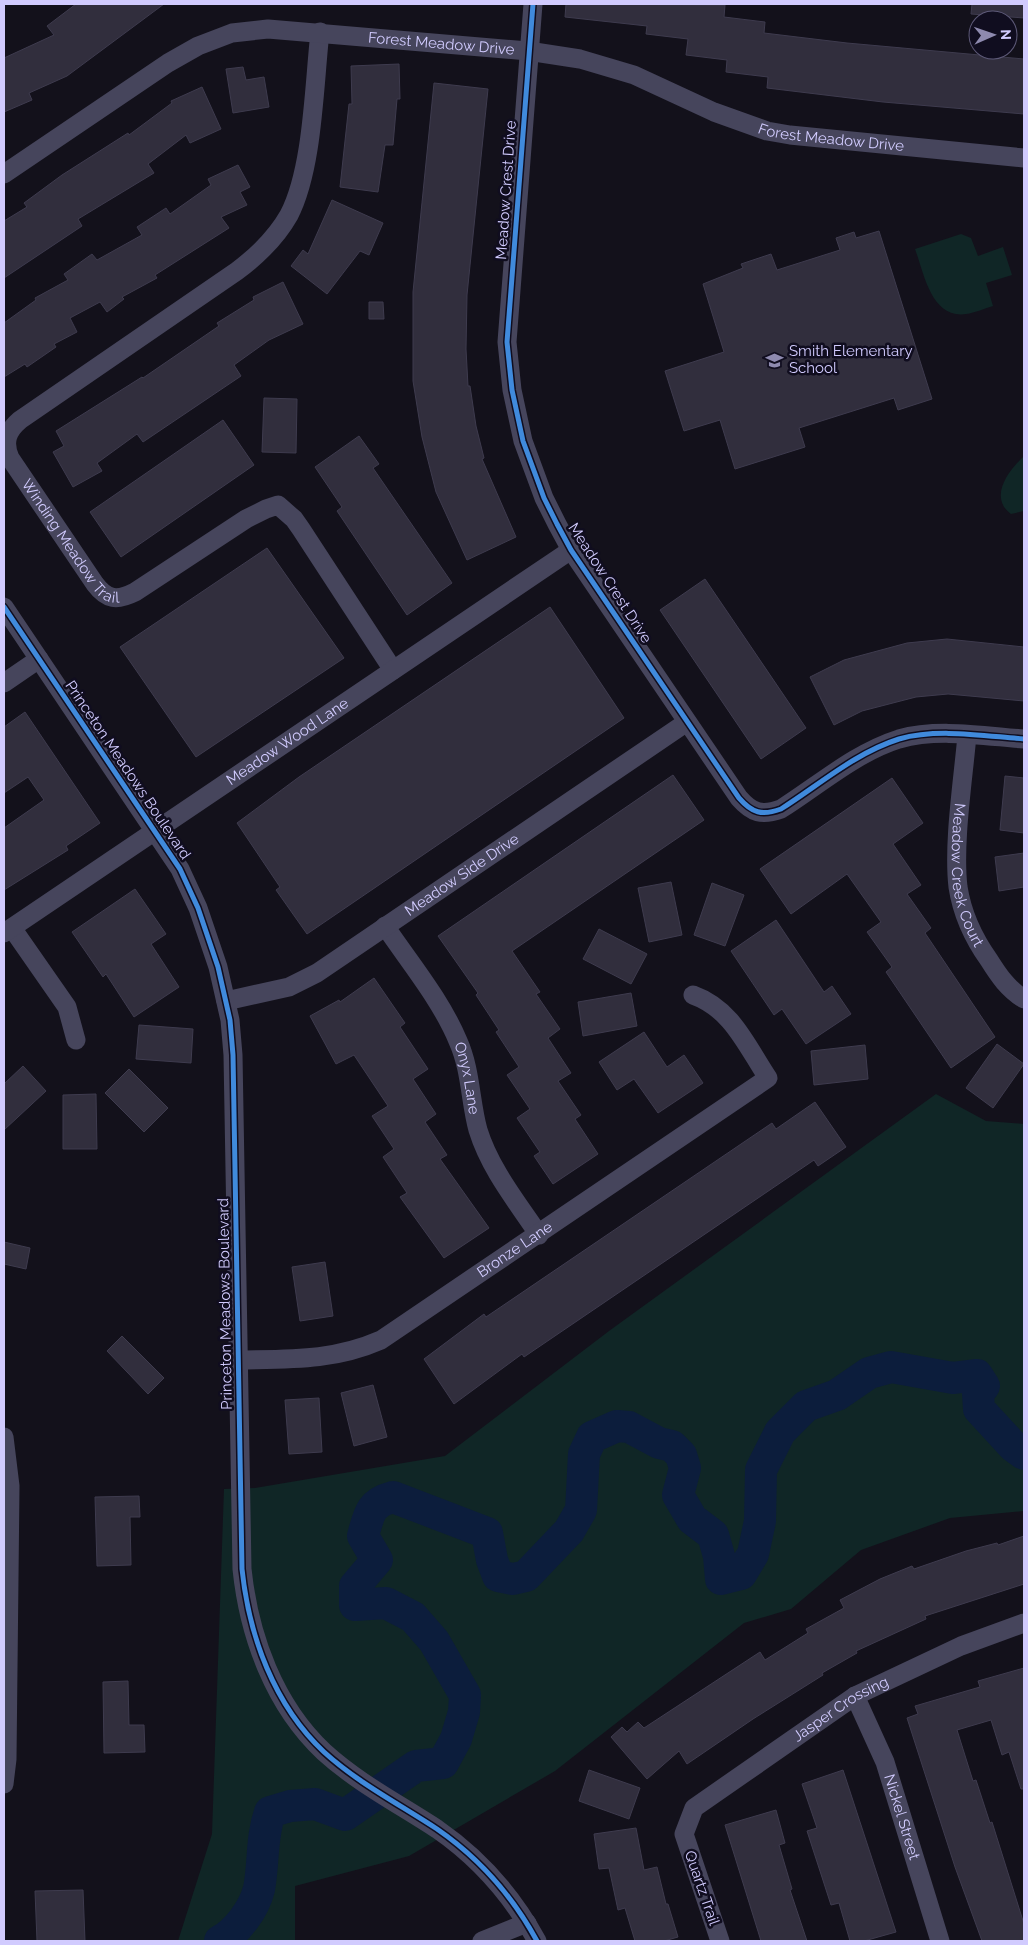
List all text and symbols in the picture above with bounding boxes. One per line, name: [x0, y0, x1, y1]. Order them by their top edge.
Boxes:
north arrow: [968, 10, 1018, 60]
street label: Forest Meadow Drive: [367, 29, 515, 59]
text: N: [998, 29, 1014, 40]
street label: Meadow Crest Drive: [492, 120, 520, 260]
street label: Forest Meadow Drive: [756, 120, 905, 155]
place label: Smith Elementary School: [789, 342, 913, 377]
school or university icon: Smith Elementary School: [765, 350, 785, 370]
street label: Winding Meadow Trail: [18, 476, 121, 607]
street label: Meadow Crest Drive: [564, 520, 656, 647]
street label: Princeton Meadows Boulevard: [61, 677, 195, 863]
street label: Meadow Wood Lane: [223, 694, 352, 789]
street label: Meadow Creek Court: [948, 802, 988, 950]
street label: Meadow Side Drive: [402, 830, 523, 920]
street label: Onyx Lane: [450, 1039, 483, 1116]
street label: Princeton Meadows Boulevard: [214, 1198, 236, 1410]
street label: Bronze Lane: [474, 1218, 556, 1281]
street label: Jasper Crossing: [789, 1673, 891, 1745]
street label: Nickel Street: [880, 1772, 924, 1862]
street label: Quartz Trail: [681, 1848, 723, 1929]

